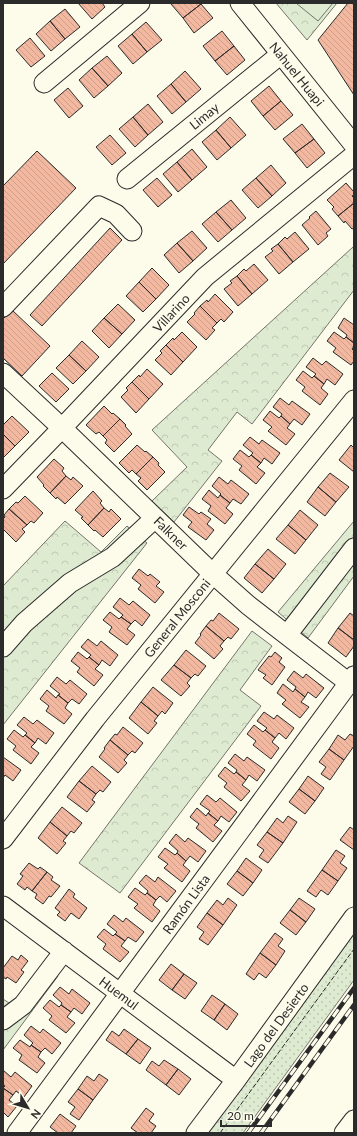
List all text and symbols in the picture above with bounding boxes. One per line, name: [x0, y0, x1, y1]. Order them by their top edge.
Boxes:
street label: Nahuel Huapi: [266, 39, 328, 109]
street label: Limay: [186, 99, 222, 133]
street label: Villarino: [149, 290, 193, 336]
street label: Falkner: [151, 513, 192, 553]
street label: General Mosconi: [140, 575, 214, 661]
street label: Ramón Lista: [159, 871, 213, 937]
street label: Huemul: [96, 973, 142, 1013]
street label: Lago del Desierto: [240, 980, 312, 1070]
north arrow: [8, 1088, 48, 1128]
scale bar: [221, 1102, 271, 1128]
text: N: [29, 1107, 44, 1122]
text: 20 m: [227, 1108, 254, 1123]

